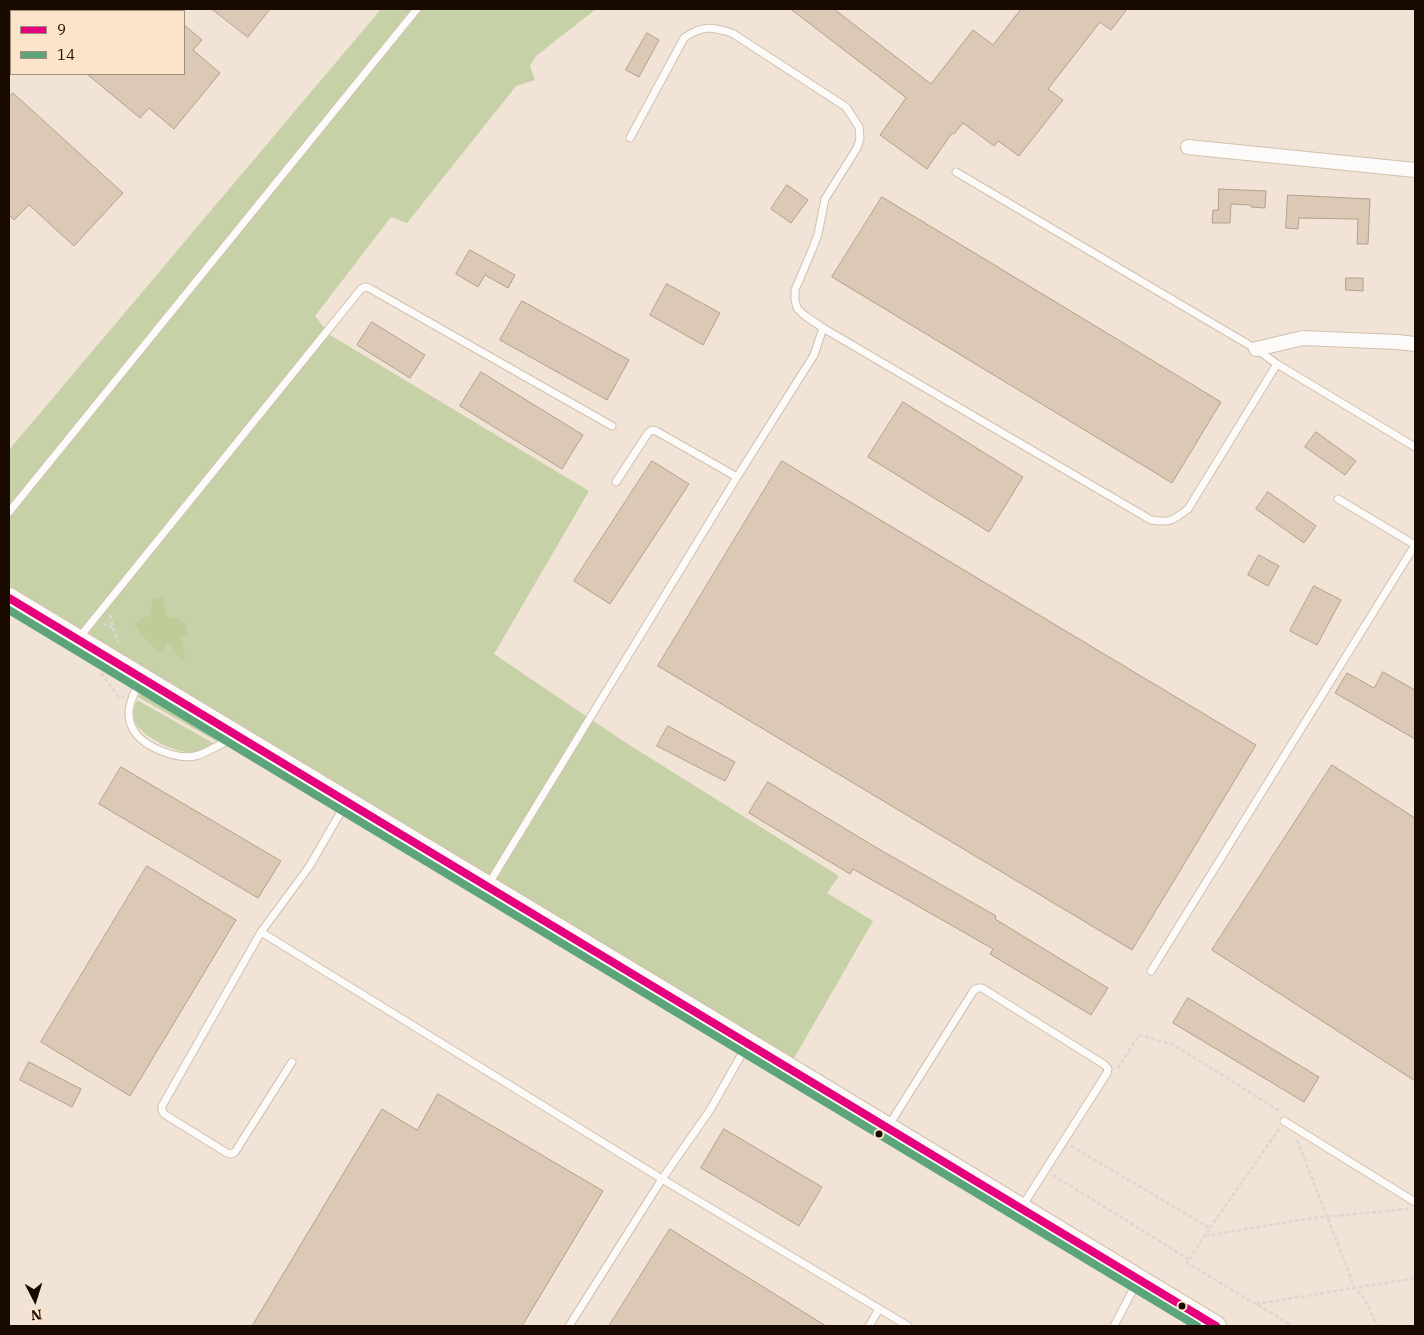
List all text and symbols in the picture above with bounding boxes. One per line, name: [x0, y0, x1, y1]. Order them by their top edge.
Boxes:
legend: [10, 10, 185, 75]
text: 9: [57, 20, 66, 39]
text: 14: [57, 45, 75, 64]
unlabelled marker: [874, 1129, 884, 1139]
north arrow: [10, 1275, 60, 1325]
unlabelled marker: [1177, 1301, 1187, 1311]
text: N: [30, 1305, 43, 1324]

